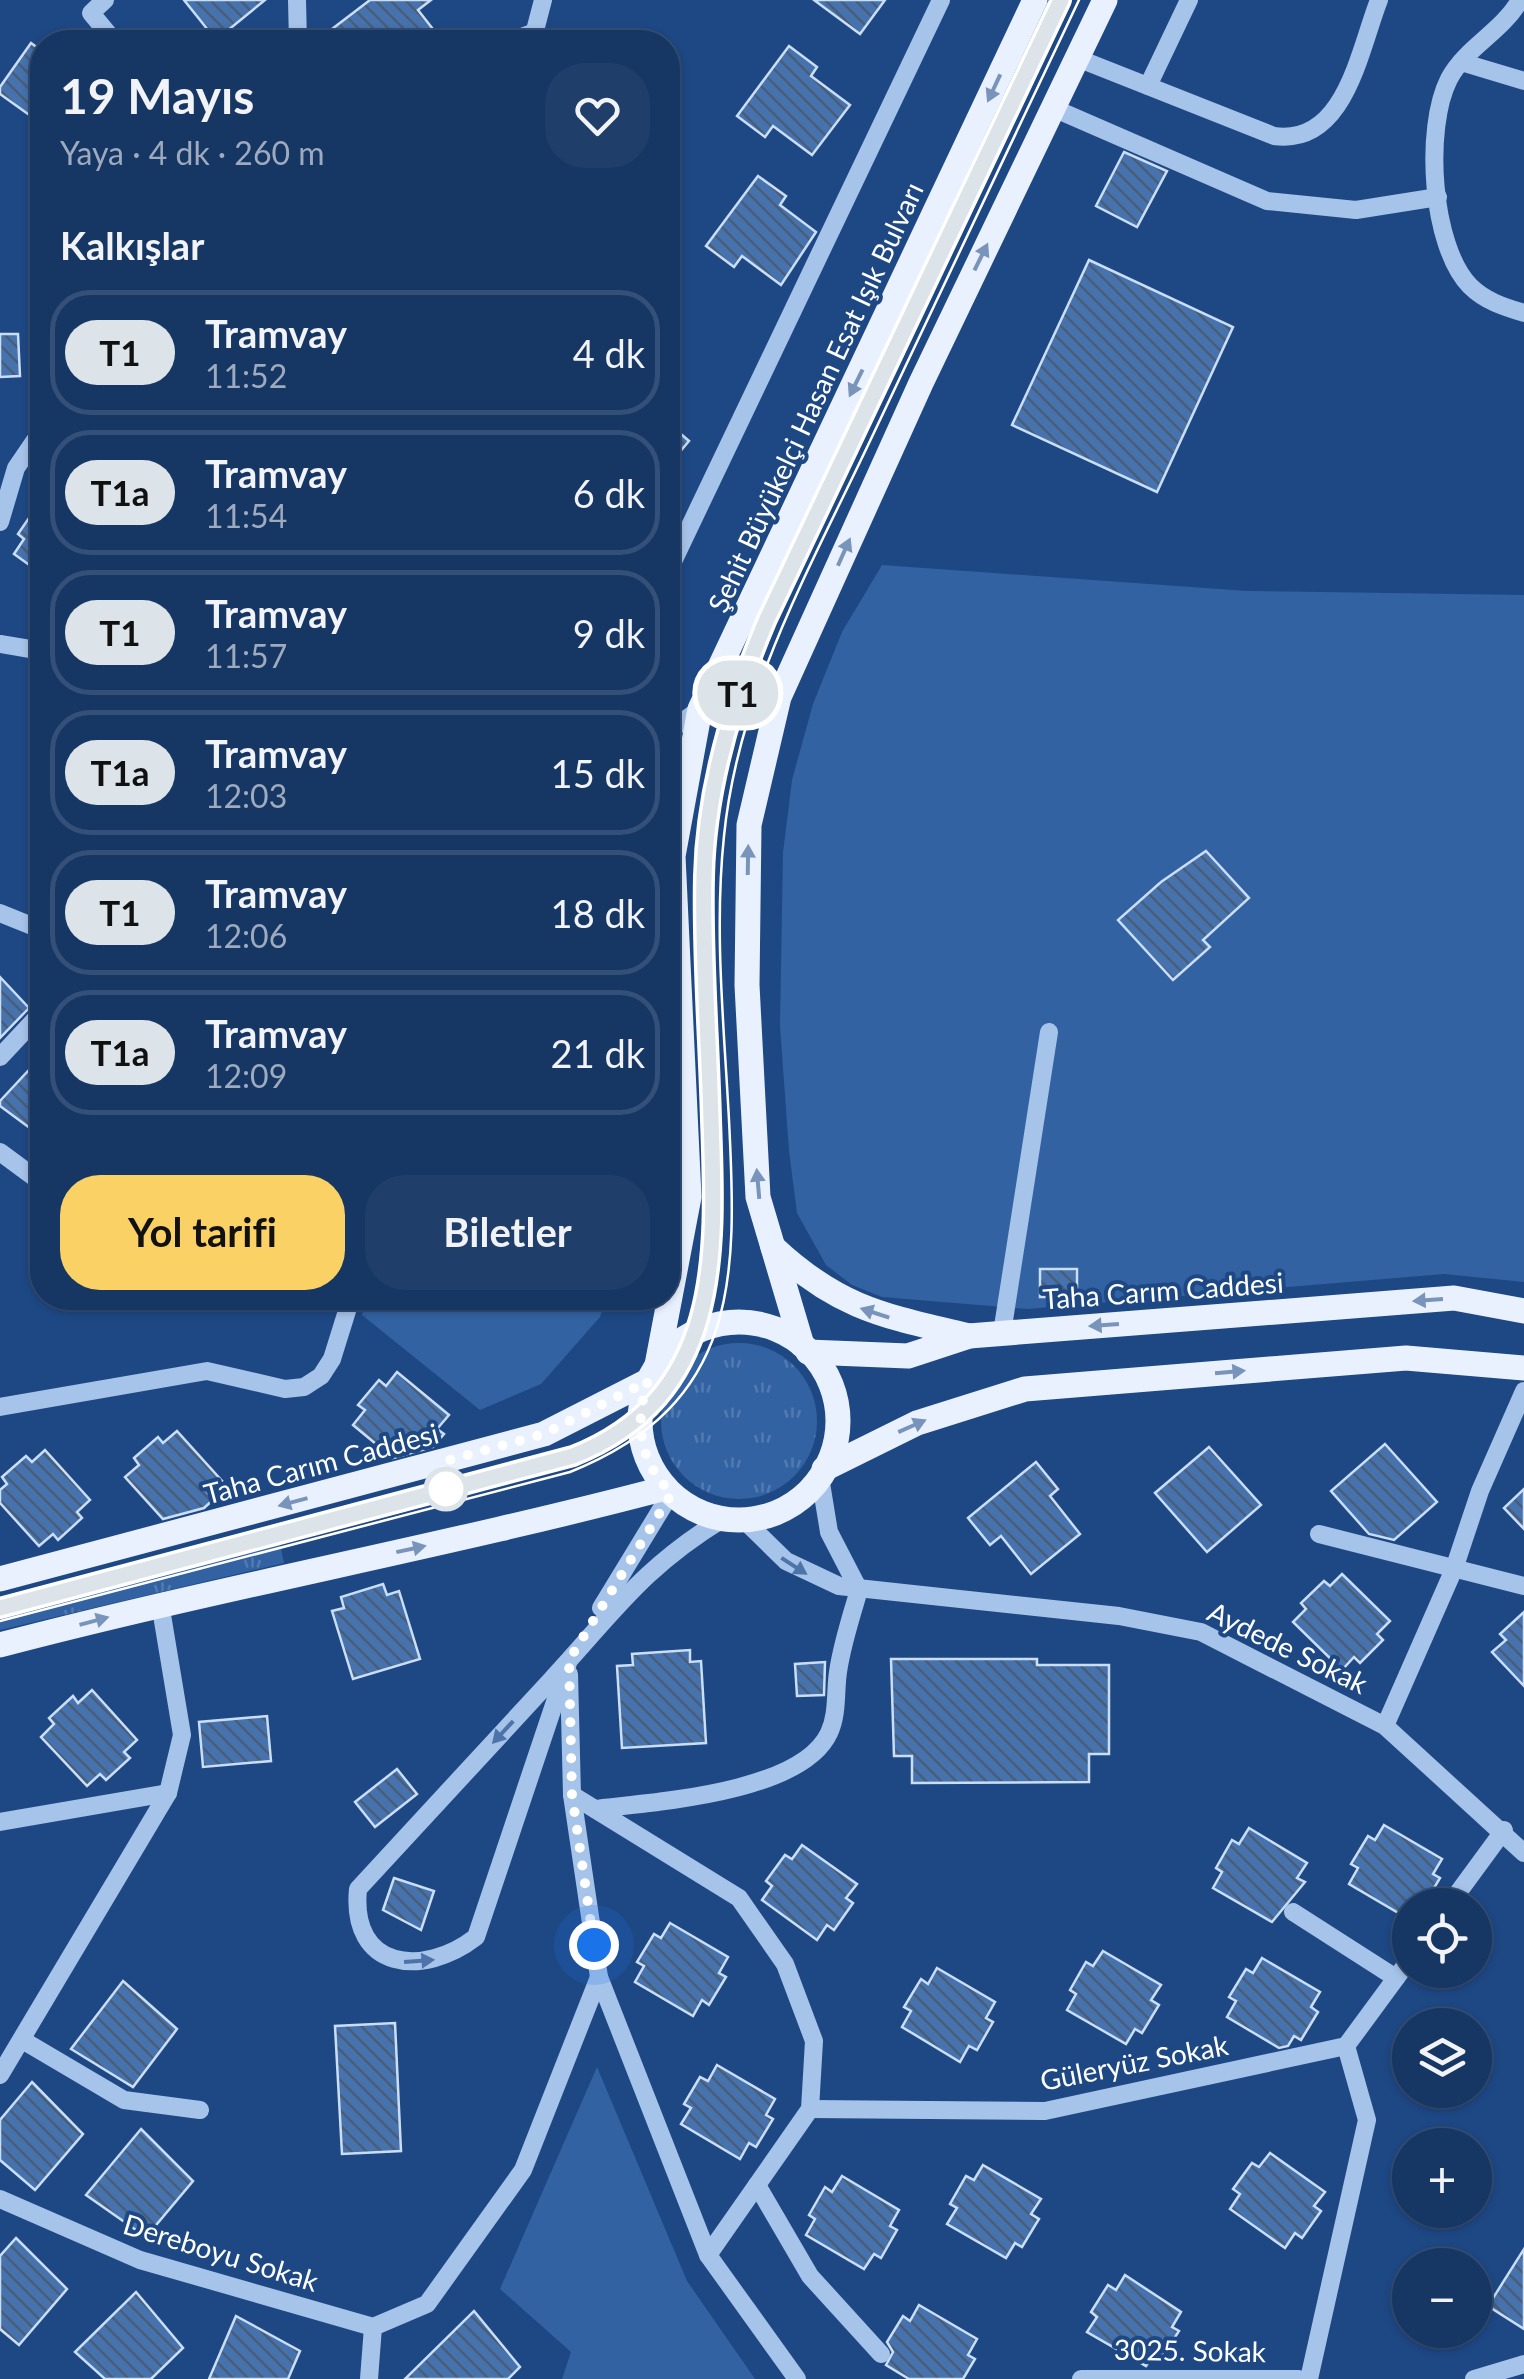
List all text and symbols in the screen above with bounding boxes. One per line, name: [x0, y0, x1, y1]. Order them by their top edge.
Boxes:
button: heart: [545, 63, 650, 168]
text: 19 Mayıs: [60, 67, 254, 124]
one-way arrow: [985, 74, 1002, 103]
text: Yaya · 4 dk · 260 m: [60, 133, 325, 172]
street label: Şehit Büyükelçi Hasan Esat Işık Bulvarı: [700, 177, 930, 617]
text: Kalkışlar: [60, 222, 204, 268]
one-way arrow: [972, 243, 989, 272]
text: Tramvay: [205, 310, 347, 356]
text: 4 dk: [573, 330, 645, 376]
text: T1: [99, 331, 141, 373]
text: 11:52: [205, 356, 287, 395]
one-way arrow: [847, 368, 864, 397]
text: Tramvay: [205, 450, 347, 496]
text: 6 dk: [573, 470, 645, 516]
text: T1a: [90, 471, 150, 513]
text: 11:54: [205, 496, 287, 535]
one-way arrow: [836, 537, 852, 567]
text: Tramvay: [205, 590, 347, 636]
text: 9 dk: [573, 610, 645, 656]
text: T1: [99, 611, 141, 653]
text: 11:57: [205, 636, 287, 675]
line badge: T1: [693, 660, 783, 726]
text: T1: [717, 672, 759, 714]
text: Tramvay: [205, 730, 347, 776]
text: 15 dk: [551, 750, 645, 796]
text: T1a: [90, 751, 150, 793]
text: 12:03: [205, 776, 287, 815]
one-way arrow: [740, 843, 756, 875]
text: Tramvay: [205, 870, 347, 916]
text: 18 dk: [551, 890, 645, 936]
text: T1: [99, 891, 141, 933]
text: 12:06: [205, 916, 287, 955]
text: Tramvay: [205, 1010, 347, 1056]
text: 21 dk: [551, 1030, 645, 1076]
text: T1a: [90, 1031, 150, 1073]
text: 12:09: [205, 1056, 287, 1095]
one-way arrow: [749, 1168, 765, 1200]
button: Yol tarifi: [60, 1175, 345, 1290]
button: Biletler: [365, 1175, 650, 1290]
street label: Taha Carım Caddesi: [1041, 1265, 1285, 1315]
one-way arrow: [1411, 1292, 1443, 1308]
one-way arrow: [860, 1304, 890, 1319]
one-way arrow: [1087, 1317, 1119, 1333]
one-way arrow: [1215, 1364, 1246, 1380]
street label: Taha Carım Caddesi: [200, 1415, 442, 1511]
one-way arrow: [897, 1418, 927, 1434]
unlabelled marker: [425, 1468, 467, 1510]
one-way arrow: [277, 1494, 308, 1510]
one-way arrow: [396, 1540, 427, 1556]
one-way arrow: [781, 1556, 808, 1574]
street label: Aydede Sokak: [1203, 1594, 1374, 1701]
one-way arrow: [79, 1612, 110, 1628]
one-way arrow: [492, 1720, 515, 1744]
map controls: [1392, 1888, 1492, 2348]
button: locate: [1392, 1888, 1492, 1988]
your location: [569, 1920, 619, 1970]
one-way arrow: [404, 1953, 435, 1969]
button: layers: [1392, 2008, 1492, 2108]
street label: Güleryüz Sokak: [1037, 2027, 1232, 2097]
button: +: [1392, 2128, 1492, 2228]
street label: Dereboyu Sokak: [119, 2206, 323, 2298]
button: −: [1392, 2248, 1492, 2348]
street label: 3025. Sokak: [1114, 2332, 1267, 2368]

